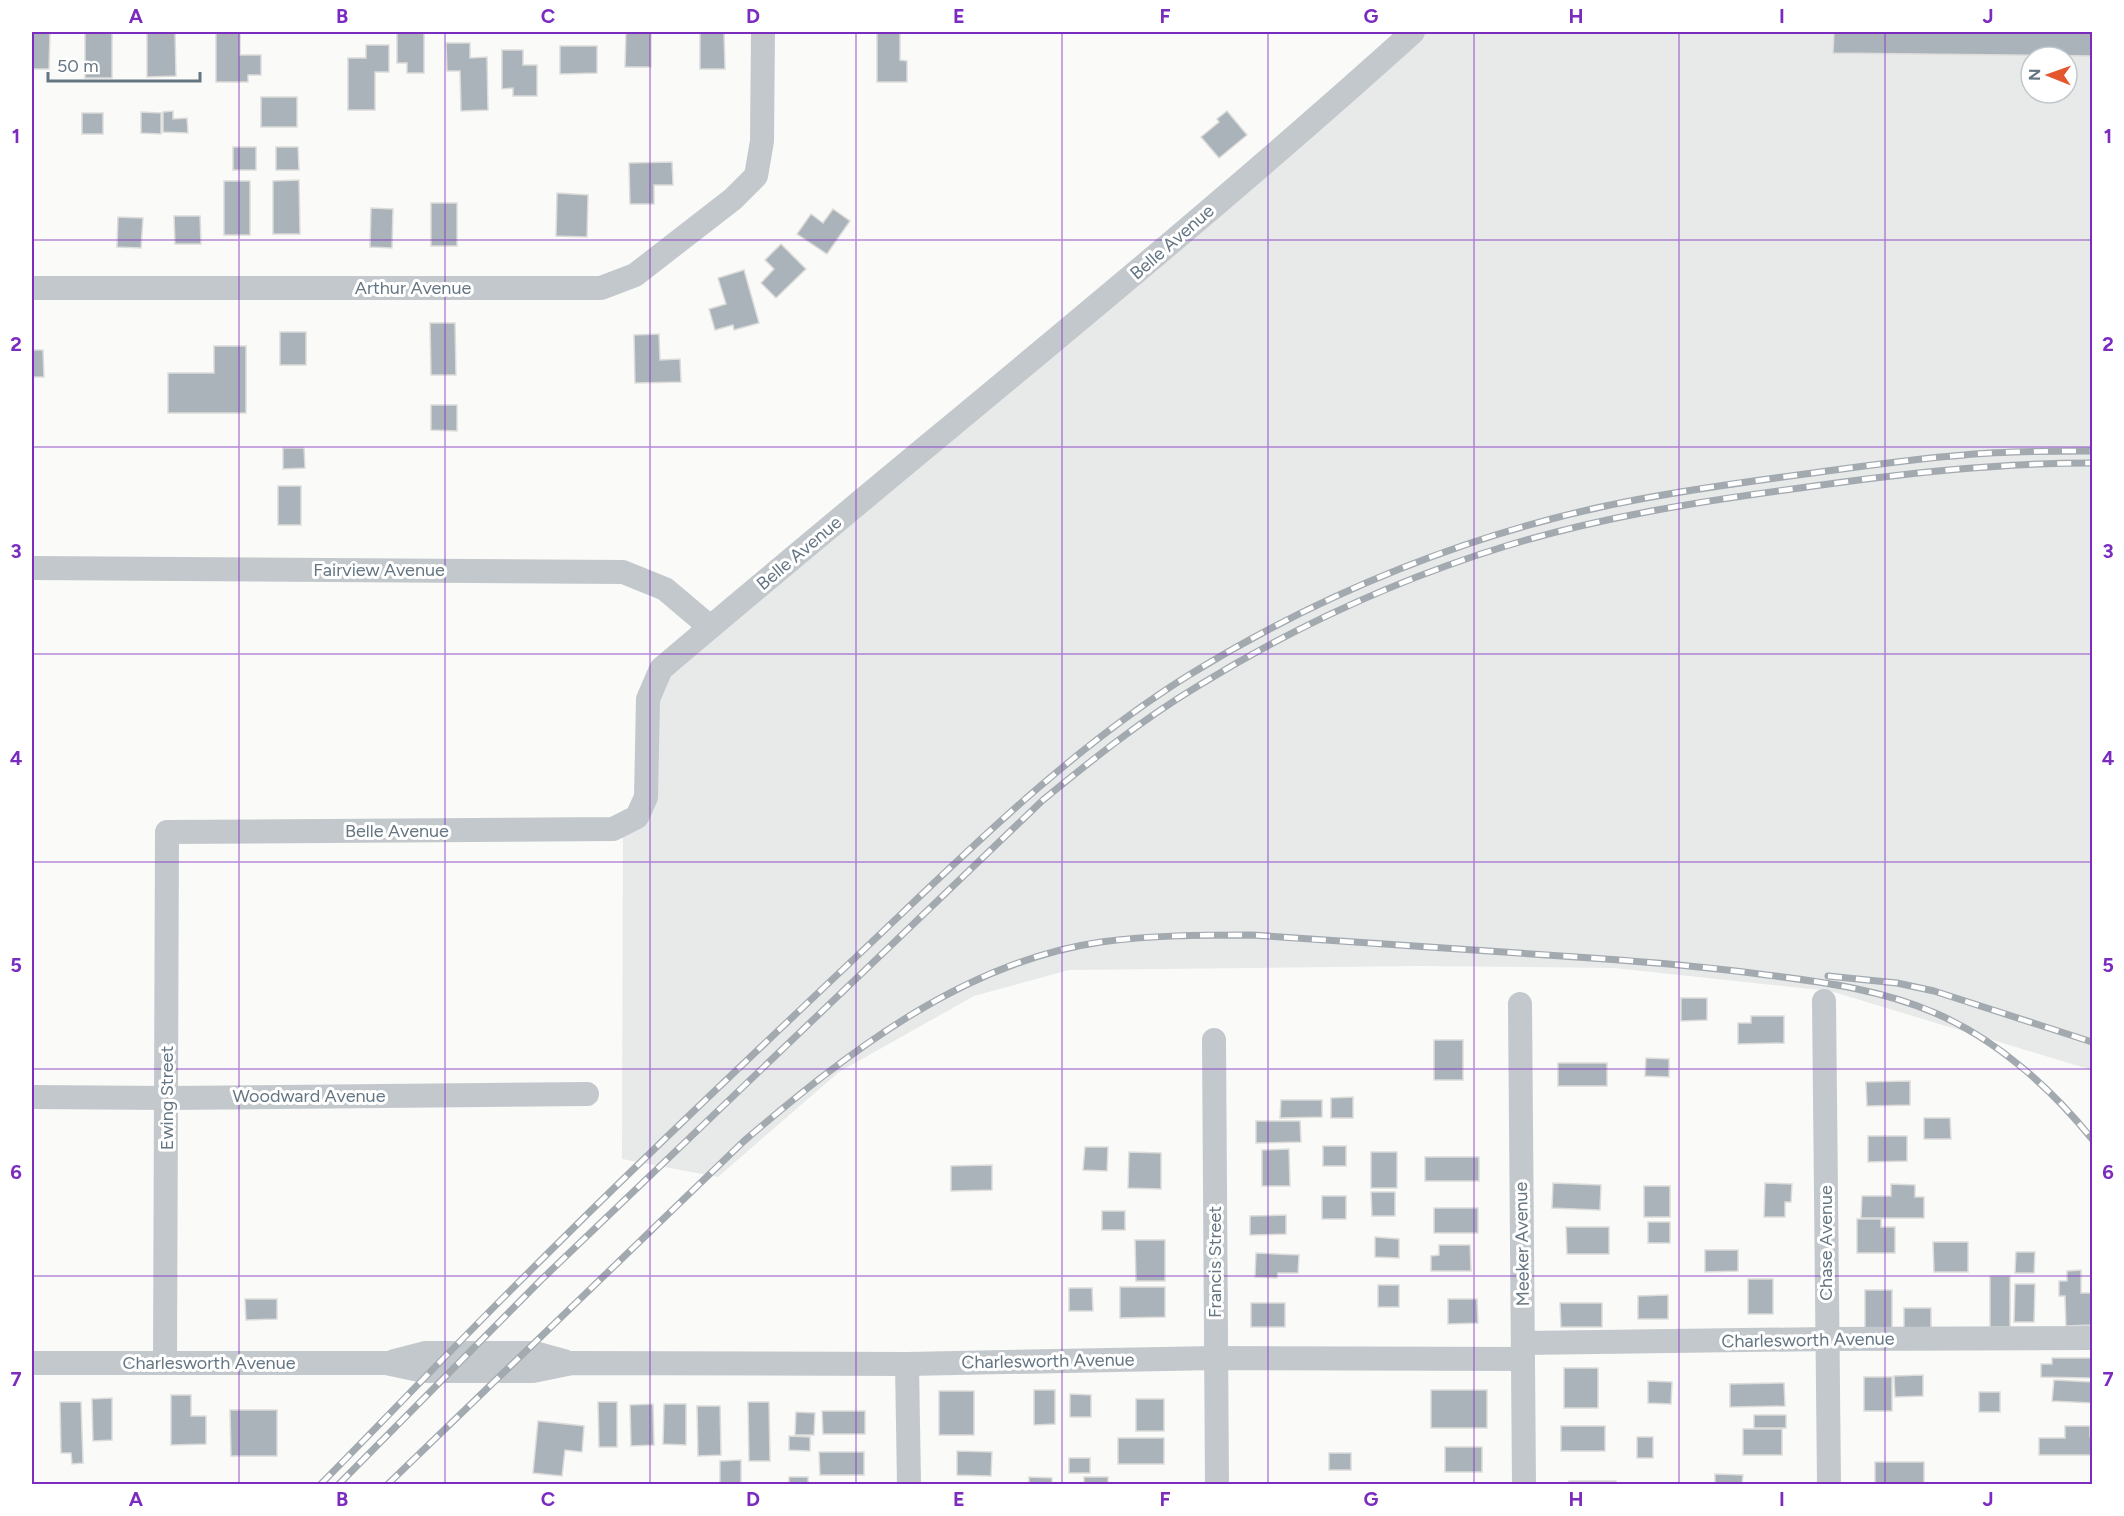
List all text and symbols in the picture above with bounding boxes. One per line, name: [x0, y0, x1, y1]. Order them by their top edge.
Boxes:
text: A: [129, 4, 144, 28]
text: B: [336, 4, 348, 28]
text: C: [541, 4, 555, 28]
text: D: [746, 4, 760, 28]
text: E: [953, 4, 965, 28]
text: F: [1159, 4, 1171, 28]
text: G: [1364, 4, 1379, 28]
text: H: [1569, 4, 1584, 28]
text: I: [1779, 4, 1785, 28]
text: J: [1982, 4, 1994, 28]
scale bar: [48, 45, 200, 83]
north arrow: [2019, 45, 2079, 105]
text: 50 m: [57, 55, 99, 77]
text: N: [2025, 68, 2044, 81]
text: 1: [12, 124, 20, 148]
text: 1: [2104, 124, 2112, 148]
street label: Belle Avenue: [1126, 200, 1219, 284]
street label: Arthur Avenue: [355, 277, 471, 299]
text: 2: [10, 332, 22, 356]
text: 2: [2102, 332, 2114, 356]
street label: Belle Avenue: [752, 511, 846, 595]
text: 3: [10, 539, 22, 563]
text: 3: [2102, 539, 2114, 563]
street label: Fairview Avenue: [313, 559, 445, 581]
text: 4: [10, 746, 23, 770]
text: 4: [2102, 746, 2115, 770]
street label: Belle Avenue: [345, 820, 449, 842]
text: 5: [10, 953, 22, 977]
text: 5: [2102, 953, 2114, 977]
street label: Ewing Street: [156, 1046, 178, 1150]
street label: Woodward Avenue: [232, 1085, 386, 1107]
text: 6: [10, 1160, 22, 1184]
text: 6: [2102, 1160, 2114, 1184]
street label: Meeker Avenue: [1510, 1181, 1534, 1307]
street label: Chase Avenue: [1815, 1185, 1837, 1301]
street label: Francis Street: [1204, 1206, 1226, 1318]
street label: Charlesworth Avenue: [1721, 1327, 1895, 1353]
street label: Charlesworth Avenue: [961, 1348, 1135, 1374]
street label: Charlesworth Avenue: [122, 1352, 296, 1374]
text: 7: [10, 1367, 22, 1391]
text: 7: [2102, 1367, 2114, 1391]
text: A: [129, 1487, 144, 1511]
text: B: [336, 1487, 348, 1511]
text: C: [541, 1487, 555, 1511]
text: D: [746, 1487, 760, 1511]
text: E: [953, 1487, 965, 1511]
text: F: [1159, 1487, 1171, 1511]
text: G: [1364, 1487, 1379, 1511]
text: H: [1569, 1487, 1584, 1511]
text: I: [1779, 1487, 1785, 1511]
text: J: [1982, 1487, 1994, 1511]

